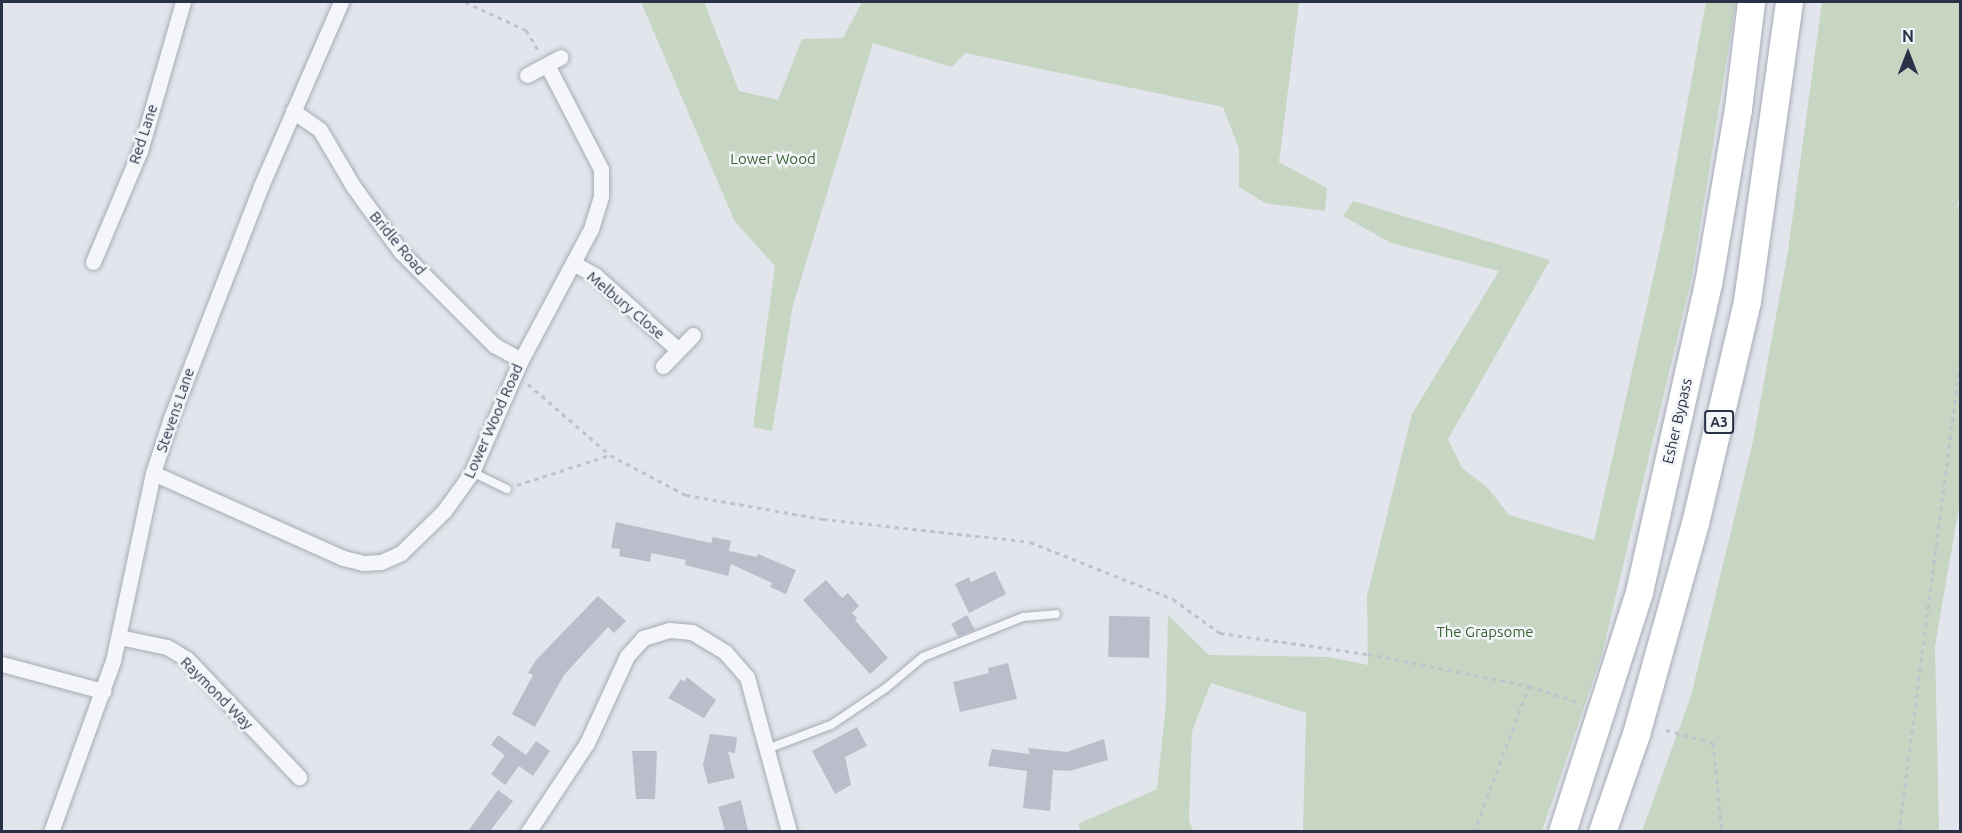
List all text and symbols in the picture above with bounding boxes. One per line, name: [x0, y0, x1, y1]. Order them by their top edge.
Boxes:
north arrow: [1878, 24, 1938, 84]
text: N: [1902, 27, 1914, 45]
street label: Red Lane: [125, 102, 161, 166]
park label: Lower Wood: [730, 150, 816, 168]
street label: Bridle Road: [366, 207, 430, 279]
street label: Melbury Close: [583, 267, 669, 343]
street label: Lower Wood Road: [460, 361, 526, 481]
street label: Stevens Lane: [152, 365, 198, 455]
street label: Esher Bypass: [1658, 377, 1696, 465]
road number: A3: [1704, 411, 1734, 433]
park label: The Grapsome: [1436, 623, 1534, 641]
street label: Raymond Way: [177, 653, 257, 733]

